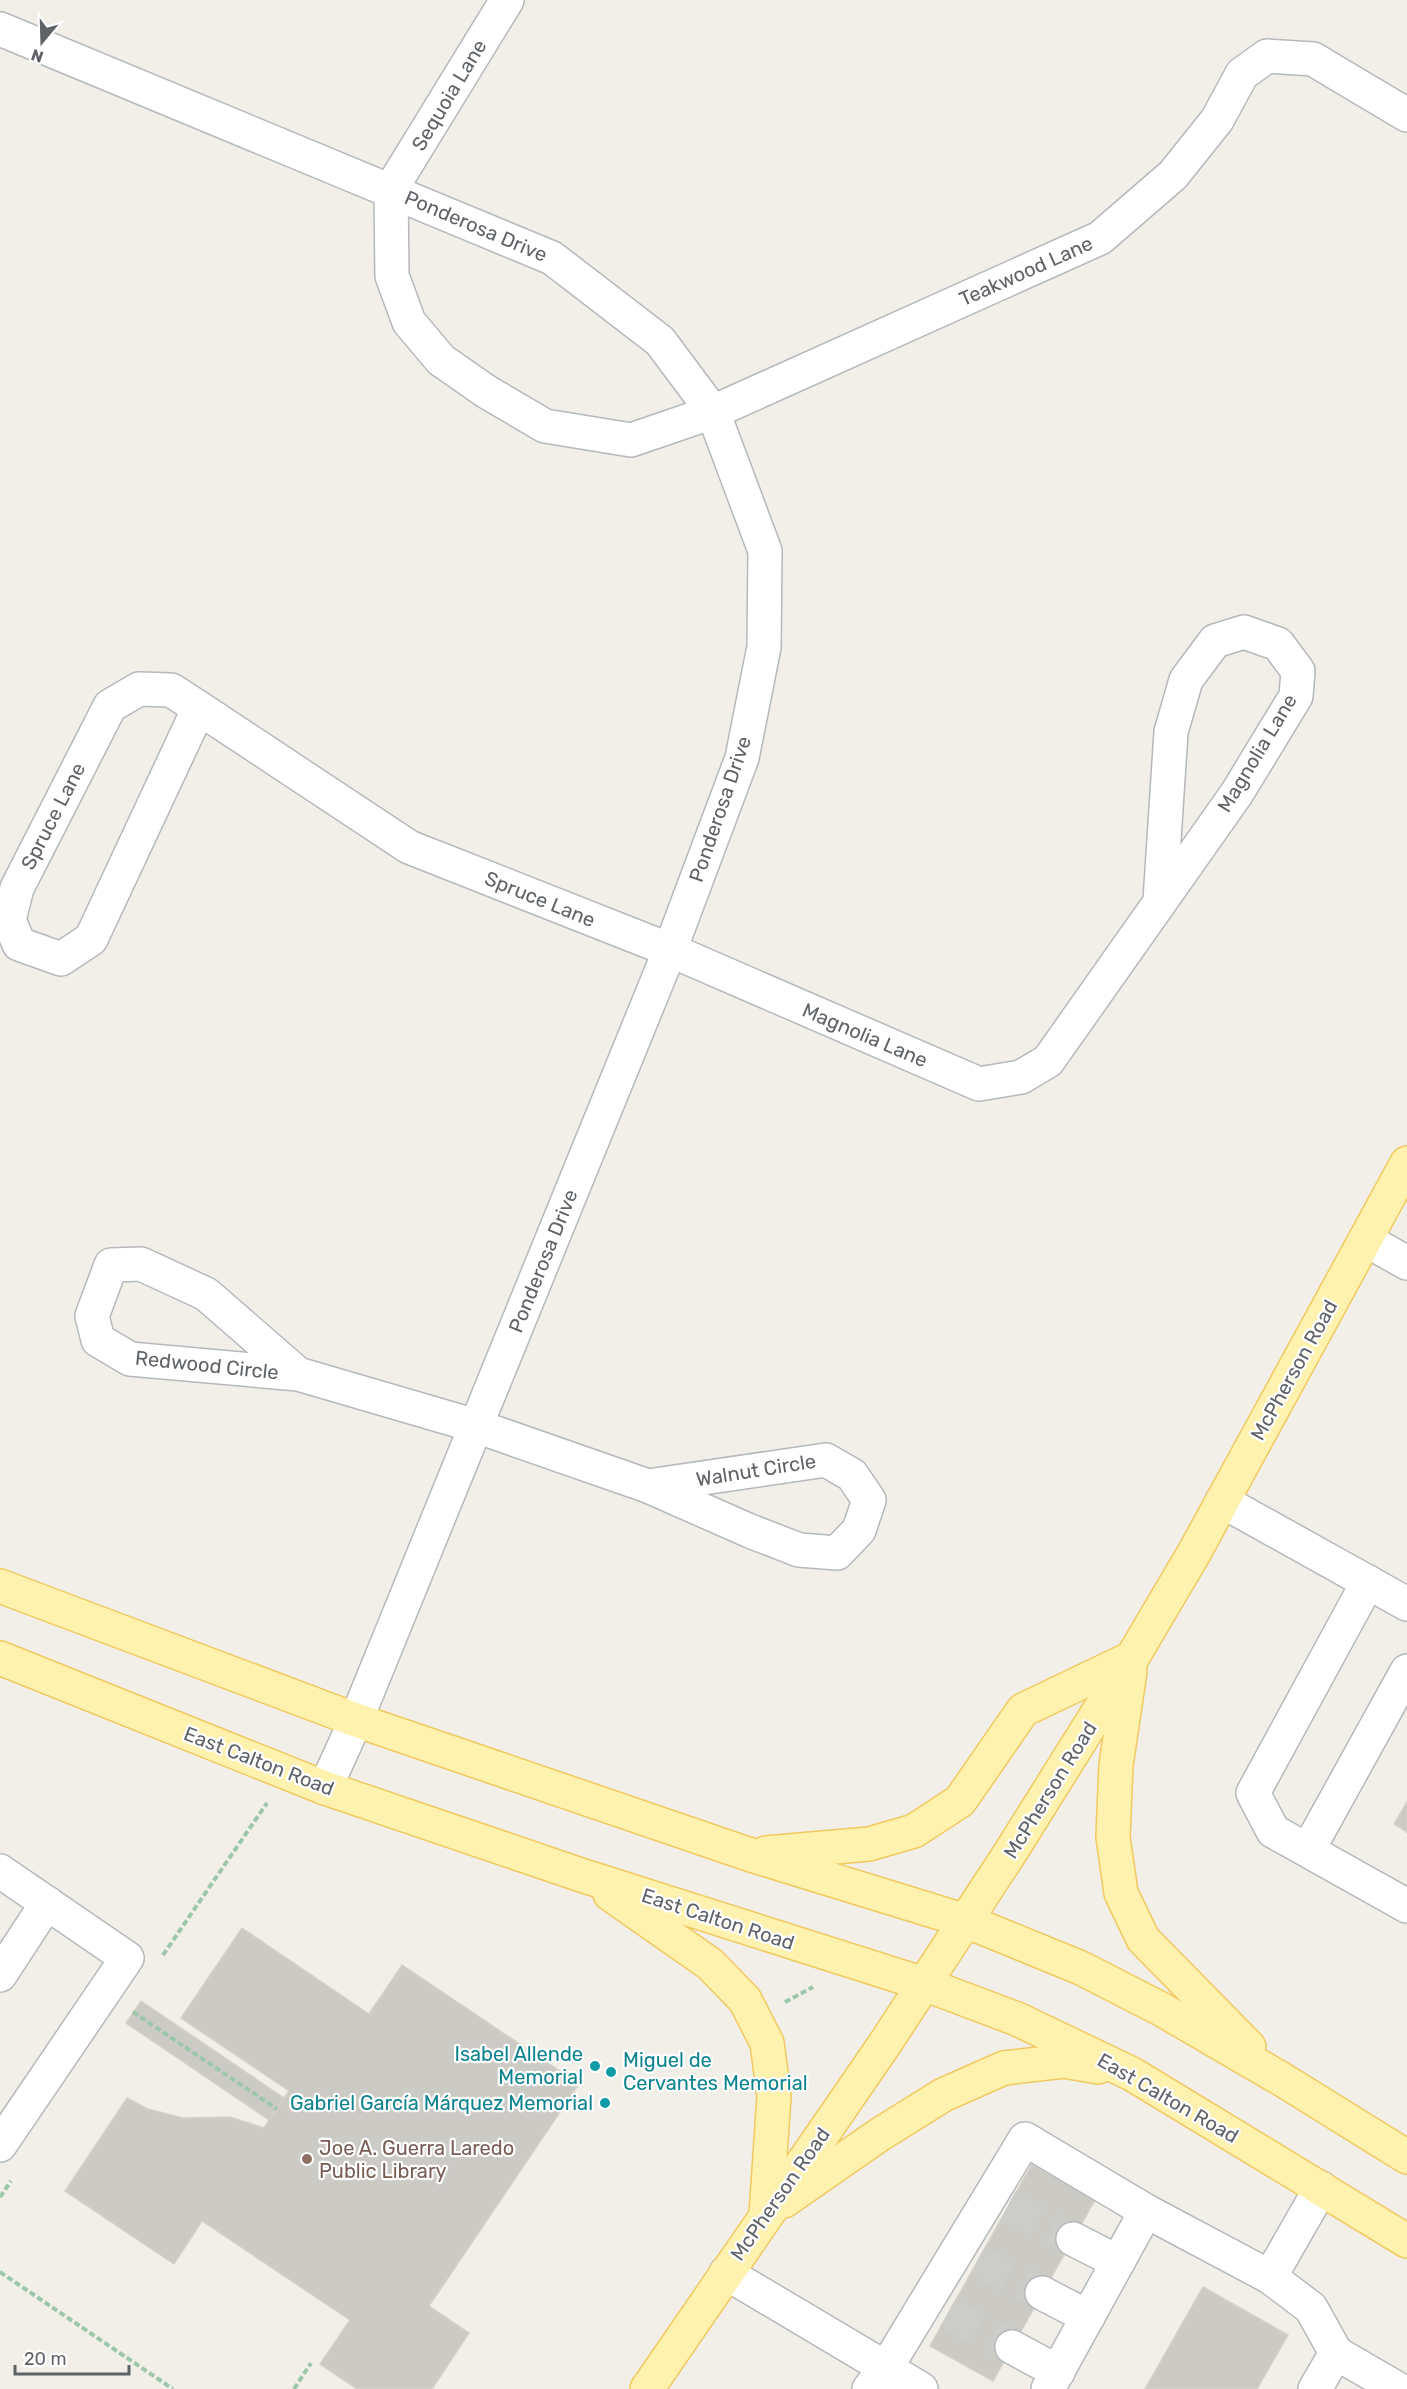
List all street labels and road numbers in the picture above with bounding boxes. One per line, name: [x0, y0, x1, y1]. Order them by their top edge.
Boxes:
street label: Sequoia Lane: [406, 35, 492, 155]
street label: Ponderosa Drive: [401, 185, 551, 267]
street label: Teakwood Lane: [956, 231, 1096, 311]
street label: Magnolia Lane: [1212, 690, 1302, 816]
street label: Ponderosa Drive: [684, 733, 756, 885]
street label: Spruce Lane: [16, 759, 90, 873]
street label: Spruce Lane: [481, 866, 599, 932]
street label: Magnolia Lane: [799, 998, 931, 1072]
street label: Ponderosa Drive: [503, 1186, 583, 1336]
street label: McPherson Road: [1245, 1296, 1343, 1444]
street label: Redwood Circle: [134, 1346, 280, 1384]
street label: Walnut Circle: [694, 1449, 818, 1491]
street label: McPherson Road: [998, 1717, 1102, 1863]
street label: East Calton Road: [180, 1721, 338, 1801]
street label: East Calton Road: [639, 1883, 797, 1955]
street label: East Calton Road: [1093, 2048, 1243, 2148]
street label: McPherson Road: [725, 2123, 835, 2265]

